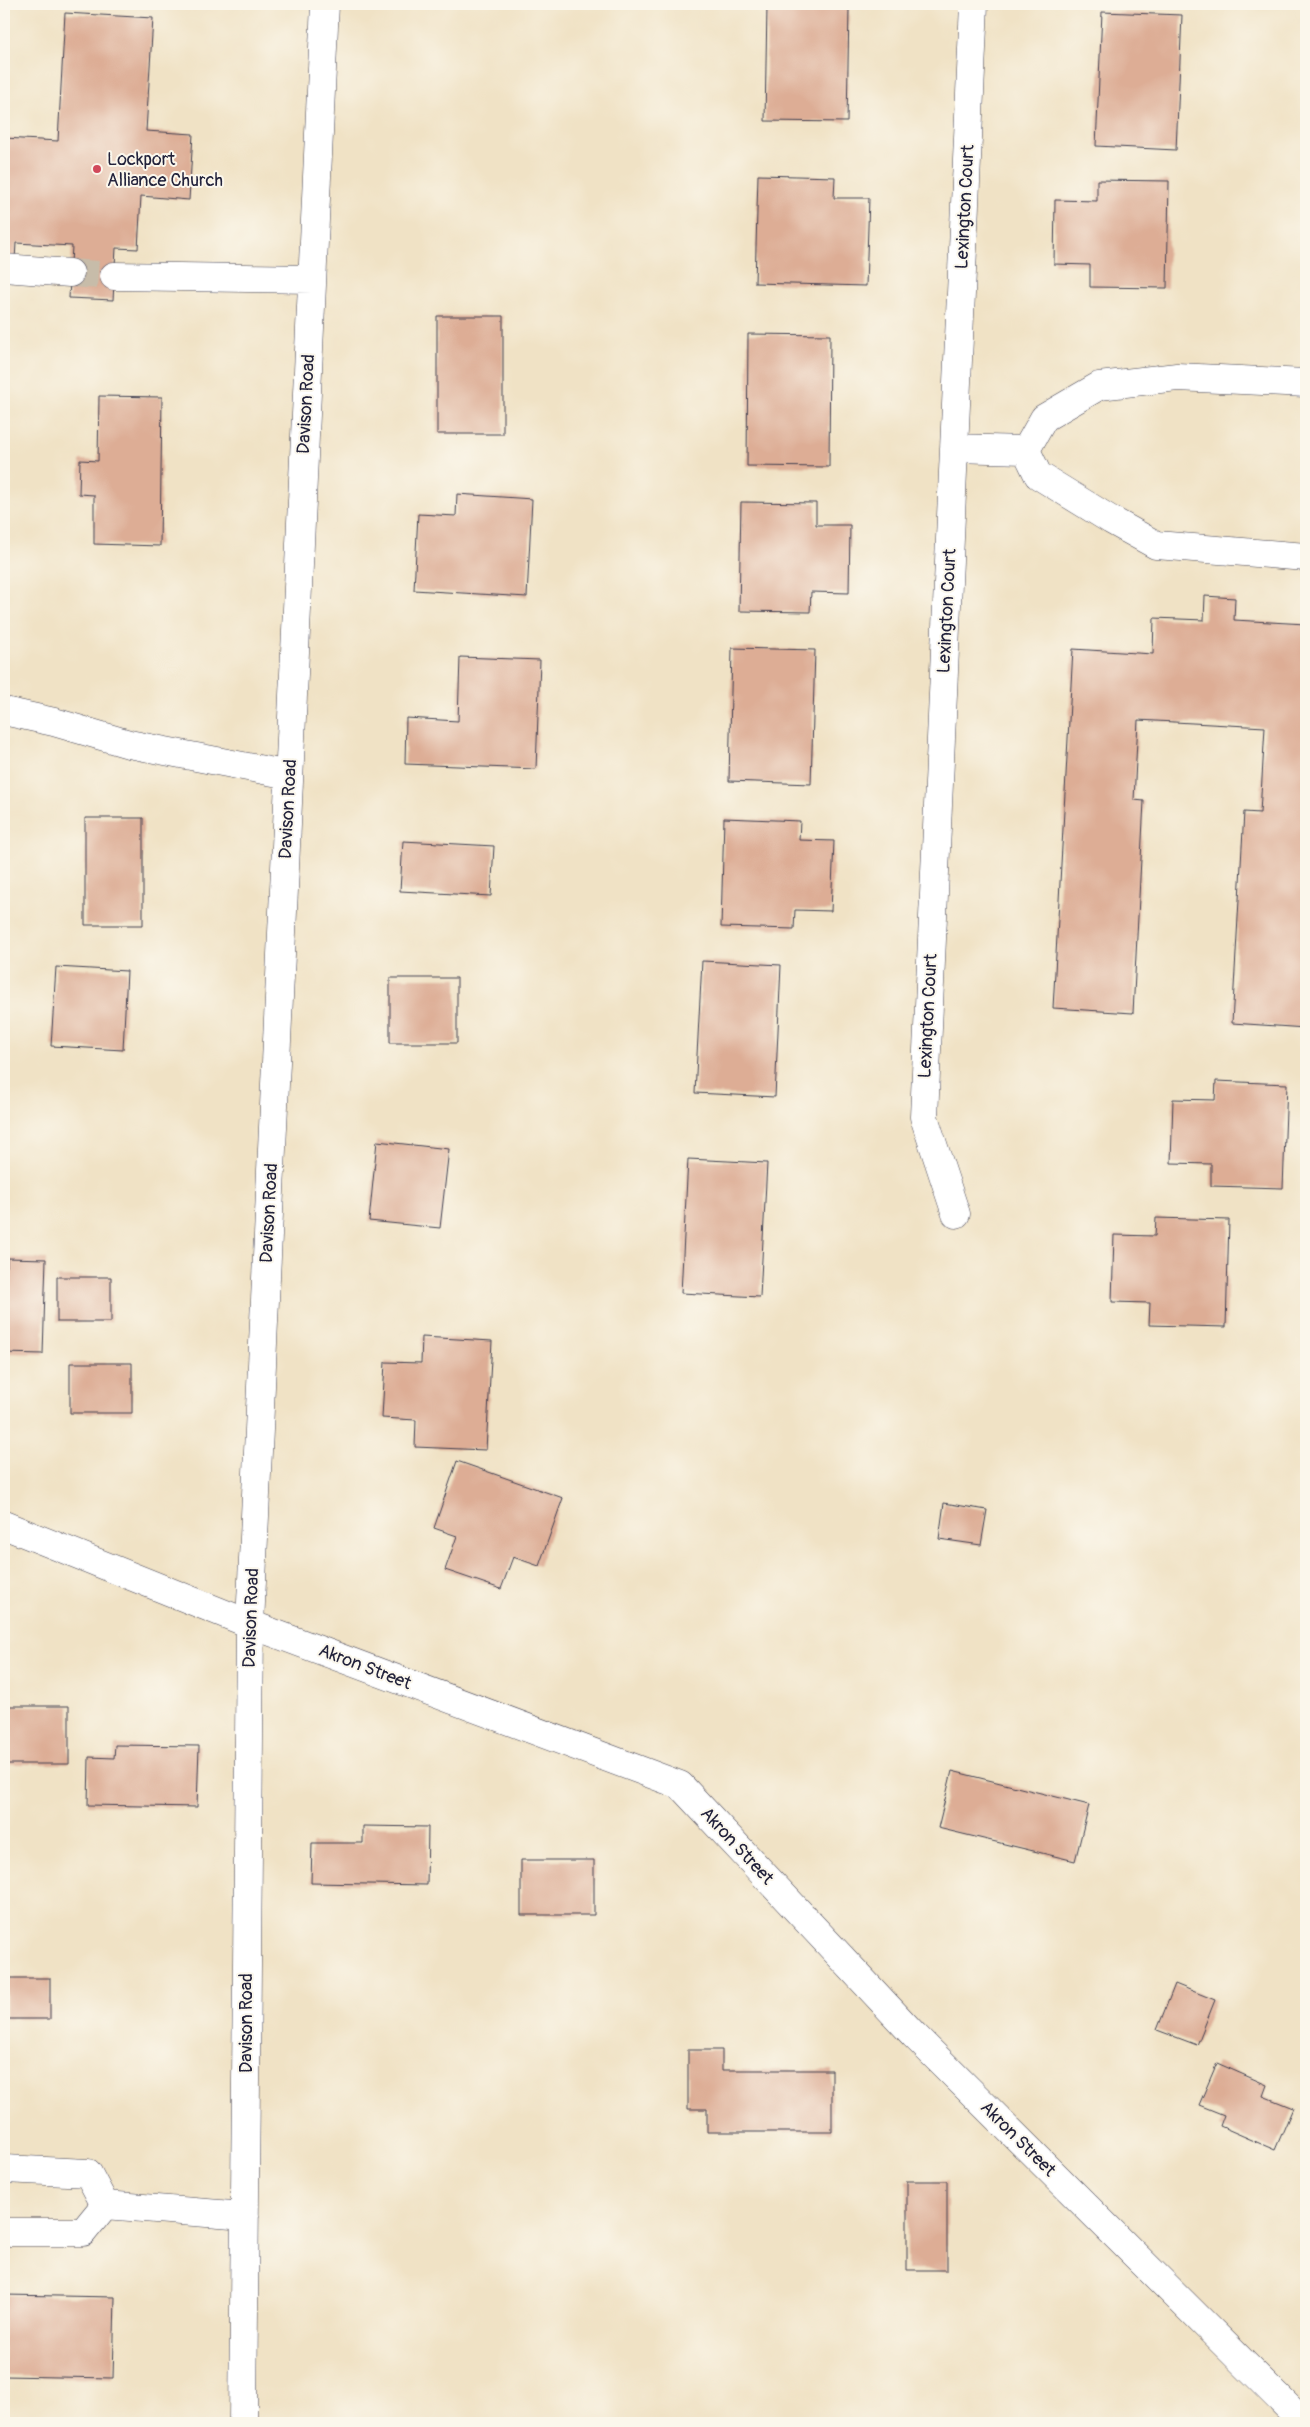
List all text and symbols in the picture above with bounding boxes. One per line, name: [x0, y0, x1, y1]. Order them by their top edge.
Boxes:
street label: Lexington Court: [950, 143, 980, 270]
place label: Lockport Alliance Church: [107, 148, 223, 192]
marker: Lockport Alliance Church: [91, 163, 103, 175]
street label: Davison Road: [292, 354, 320, 454]
street label: Lexington Court: [932, 547, 962, 674]
street label: Davison Road: [274, 759, 302, 859]
street label: Lexington Court: [913, 952, 943, 1079]
street label: Davison Road: [255, 1163, 283, 1263]
street label: Davison Road: [238, 1568, 264, 1668]
street label: Akron Street: [315, 1639, 415, 1695]
street label: Akron Street: [695, 1802, 779, 1890]
street label: Davison Road: [235, 1973, 258, 2073]
street label: Akron Street: [975, 2096, 1061, 2182]

